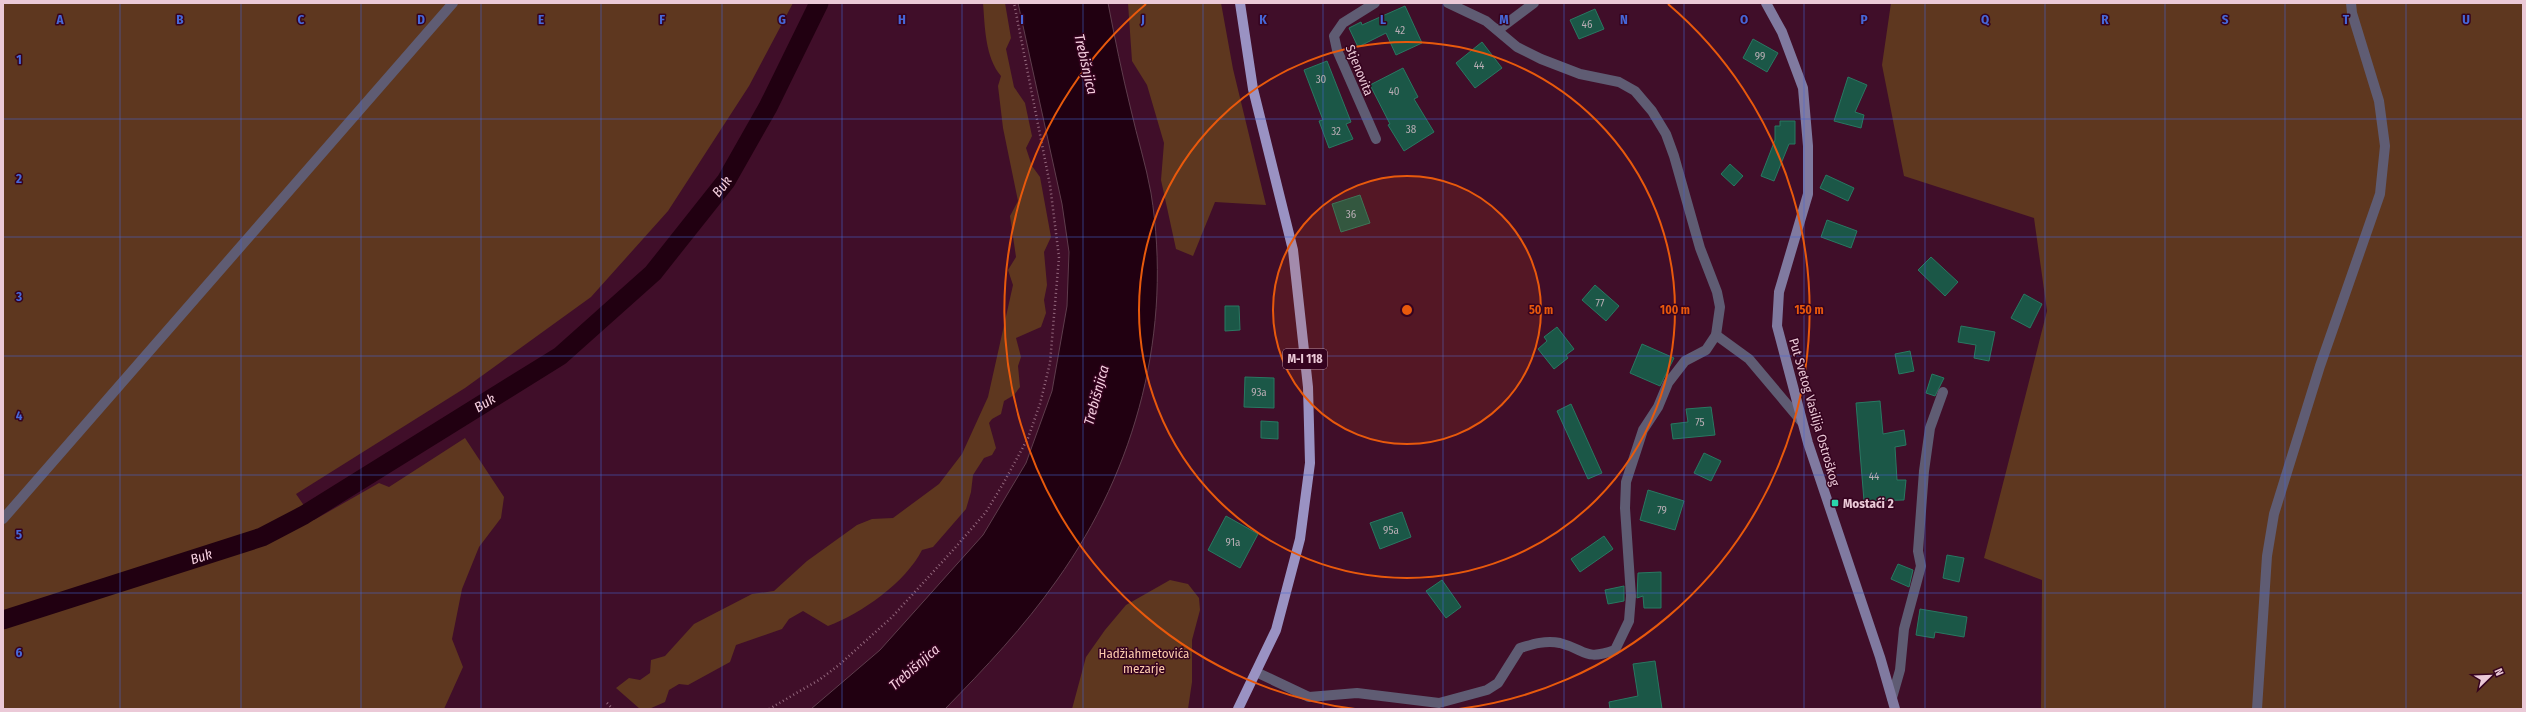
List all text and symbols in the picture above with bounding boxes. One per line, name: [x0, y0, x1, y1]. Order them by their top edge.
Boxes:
text: A: [55, 12, 64, 27]
text: B: [176, 12, 184, 27]
text: C: [298, 12, 305, 27]
text: D: [417, 12, 425, 27]
text: E: [538, 12, 544, 27]
text: F: [659, 12, 665, 27]
text: G: [778, 12, 786, 27]
text: H: [898, 12, 906, 27]
text: I: [1020, 12, 1024, 27]
text: J: [1140, 12, 1145, 27]
text: K: [1259, 12, 1267, 27]
text: L: [1380, 12, 1386, 27]
text: M: [1499, 12, 1509, 27]
text: N: [1620, 12, 1628, 27]
text: O: [1740, 12, 1748, 27]
text: P: [1860, 12, 1868, 27]
text: Q: [1981, 12, 1990, 27]
text: R: [2101, 12, 2109, 27]
text: S: [2222, 12, 2229, 27]
text: T: [2343, 12, 2350, 27]
text: U: [2462, 12, 2470, 27]
house number: 46: [1582, 18, 1593, 31]
house number: 42: [1395, 24, 1405, 37]
water label: Trebišnjica: [1070, 32, 1101, 96]
street label: Stjenovita: [1343, 43, 1377, 98]
house number: 99: [1755, 50, 1765, 63]
text: 1: [16, 52, 22, 67]
house number: 44: [1474, 59, 1485, 72]
house number: 30: [1316, 73, 1327, 86]
house number: 40: [1388, 85, 1400, 98]
house number: 38: [1406, 123, 1417, 136]
house number: 32: [1331, 125, 1341, 138]
text: 2: [15, 171, 22, 186]
water label: Buk: [709, 173, 736, 201]
house number: 36: [1346, 208, 1357, 221]
text: 3: [15, 289, 22, 304]
house number: 77: [1596, 297, 1605, 310]
centre of rings: [1400, 303, 1414, 317]
text: 50 m: [1529, 303, 1553, 317]
text: 100 m: [1660, 303, 1690, 317]
text: 150 m: [1794, 303, 1824, 317]
street label: Put Svetog Vasilija Ostroškog: [1786, 336, 1843, 489]
road number: M-I 118: [1283, 349, 1327, 369]
water label: Trebišnjica: [1080, 363, 1113, 427]
house number: 93a: [1251, 386, 1267, 399]
water label: Buk: [471, 390, 499, 416]
text: 4: [16, 408, 23, 423]
house number: 75: [1695, 416, 1705, 429]
house number: 44: [1869, 470, 1880, 483]
place label: Mostaći 2: [1843, 496, 1894, 511]
marker: Mostaći 2: [1830, 498, 1840, 508]
house number: 79: [1657, 504, 1667, 517]
house number: 95a: [1383, 524, 1399, 537]
text: 5: [16, 527, 22, 542]
house number: 91a: [1226, 536, 1240, 549]
water label: Buk: [188, 546, 214, 568]
water label: Trebišnjica: [886, 641, 943, 694]
text: 6: [16, 645, 23, 660]
park label: Hadžiahmetovića mezarje: [1099, 646, 1189, 676]
north arrow: [2470, 656, 2510, 696]
text: N: [2491, 667, 2506, 678]

